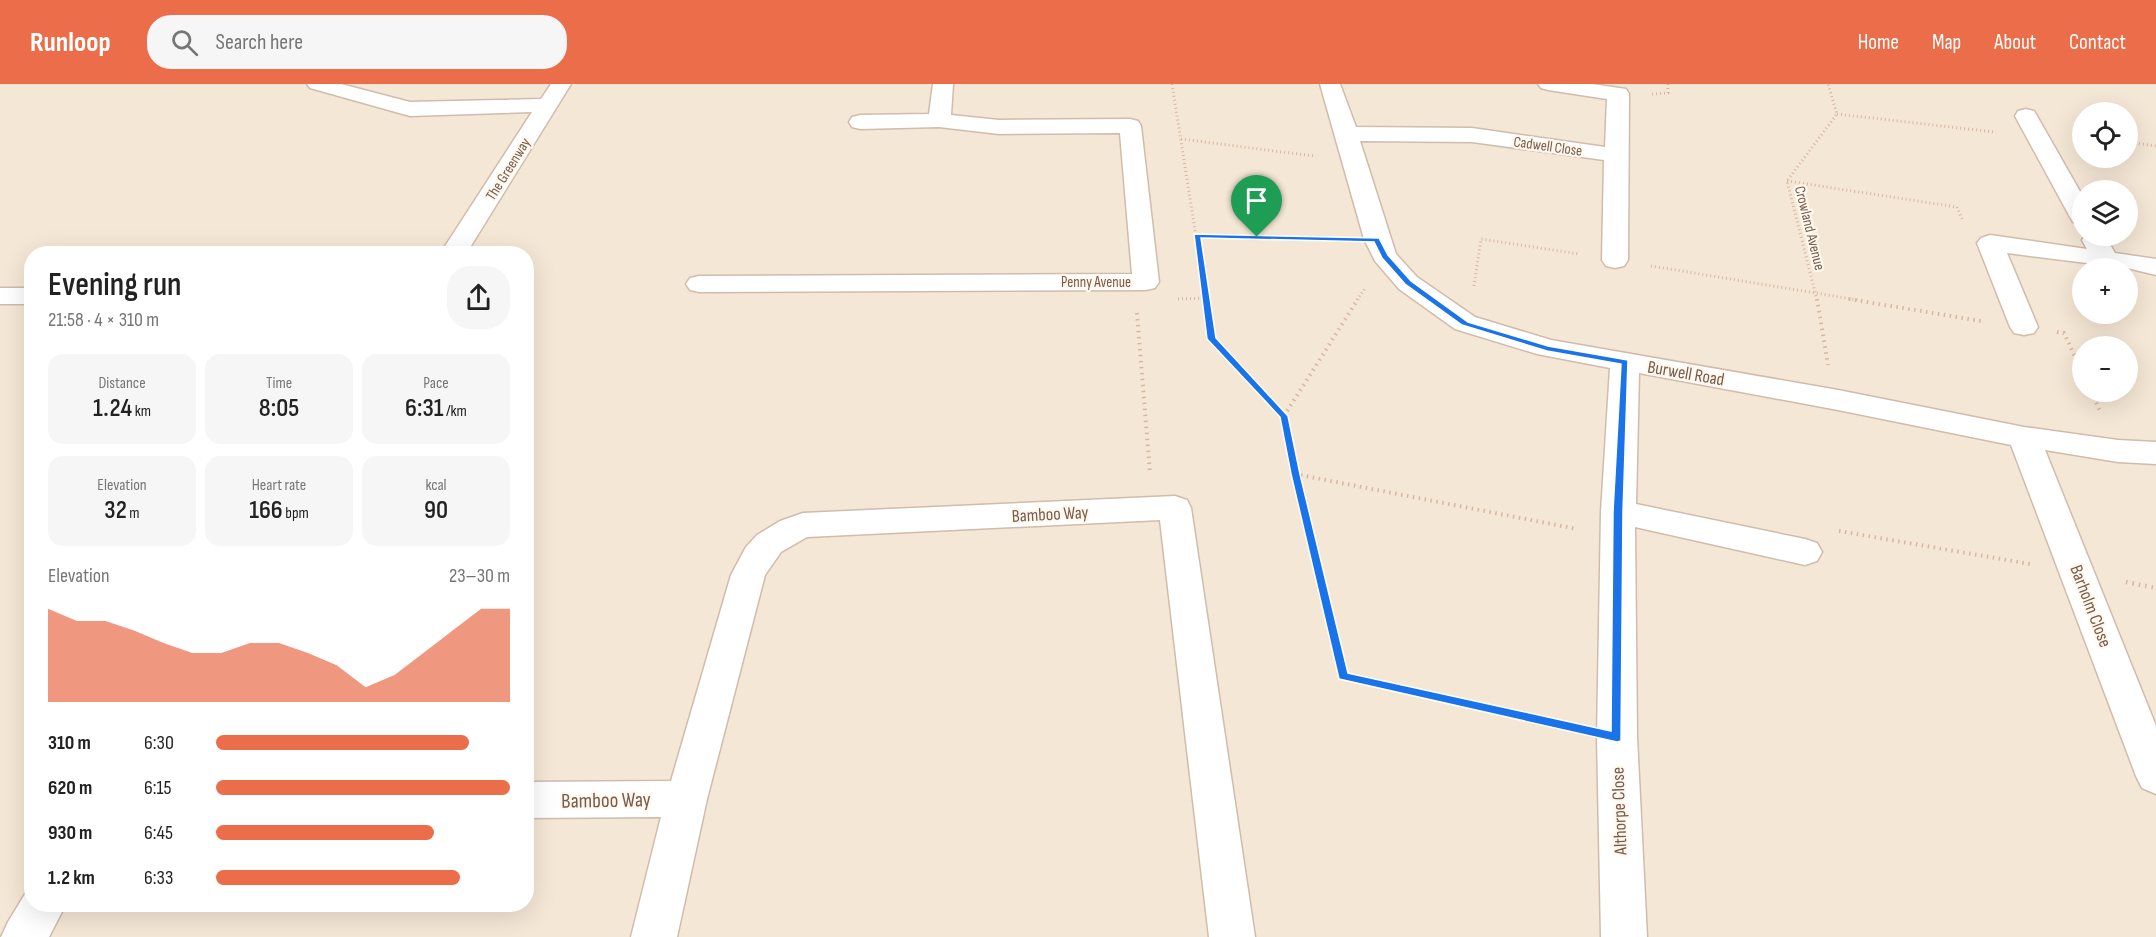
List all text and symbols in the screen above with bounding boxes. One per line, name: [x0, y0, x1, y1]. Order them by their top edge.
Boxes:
search box: [147, 15, 567, 69]
text: Runloop: [30, 26, 111, 59]
icon: search: [168, 26, 201, 59]
text: Search here: [216, 29, 303, 56]
text: Home: [1858, 30, 1899, 55]
text: Map: [1932, 30, 1961, 55]
text: About: [1994, 30, 2036, 55]
text: Contact: [2069, 30, 2126, 55]
map controls: [2072, 102, 2138, 402]
button: locate: [2072, 102, 2138, 168]
street label: Cadwell Close: [1512, 132, 1583, 161]
street label: The Greenway: [482, 134, 535, 204]
pin: [1231, 175, 1282, 237]
button: layers: [2072, 180, 2138, 246]
icon: arrive: [1240, 184, 1273, 217]
street label: Crowland Avenue: [1790, 184, 1829, 272]
button: +: [2072, 258, 2138, 324]
text: Evening run: [48, 265, 182, 305]
button: share: [447, 266, 510, 329]
street label: Penny Avenue: [1061, 273, 1131, 292]
text: 21:58 · 4 × 310 m: [48, 308, 159, 332]
button: −: [2072, 336, 2138, 402]
street label: Burwell Road: [1646, 356, 1726, 391]
text: Distance: [98, 374, 146, 393]
text: Time: [266, 374, 292, 393]
text: Pace: [423, 374, 449, 393]
text: 1.24: [93, 393, 132, 424]
text: 8:05: [259, 393, 299, 424]
text: 6:31: [405, 393, 444, 424]
text: km: [132, 402, 151, 421]
text: /km: [444, 402, 467, 421]
text: Elevation: [97, 476, 147, 495]
text: Heart rate: [252, 476, 306, 495]
text: kcal: [425, 476, 447, 495]
text: 32: [104, 495, 127, 526]
text: 166: [249, 495, 283, 526]
text: 90: [424, 495, 448, 526]
street label: Bamboo Way: [1011, 502, 1089, 527]
text: m: [127, 504, 140, 523]
text: bpm: [283, 504, 309, 523]
street label: Barholm Close: [2065, 562, 2116, 650]
text: Elevation: [48, 564, 110, 588]
text: 23–30 m: [449, 564, 510, 588]
text: 310 m: [48, 731, 91, 755]
text: 6:30: [144, 731, 174, 755]
street label: Althorpe Close: [1607, 767, 1632, 856]
text: 620 m: [48, 776, 92, 800]
text: 6:15: [144, 776, 172, 800]
street label: Bamboo Way: [561, 787, 651, 814]
text: 930 m: [48, 821, 92, 845]
text: 6:45: [144, 821, 173, 845]
text: 1.2 km: [48, 866, 95, 890]
text: 6:33: [144, 866, 173, 890]

